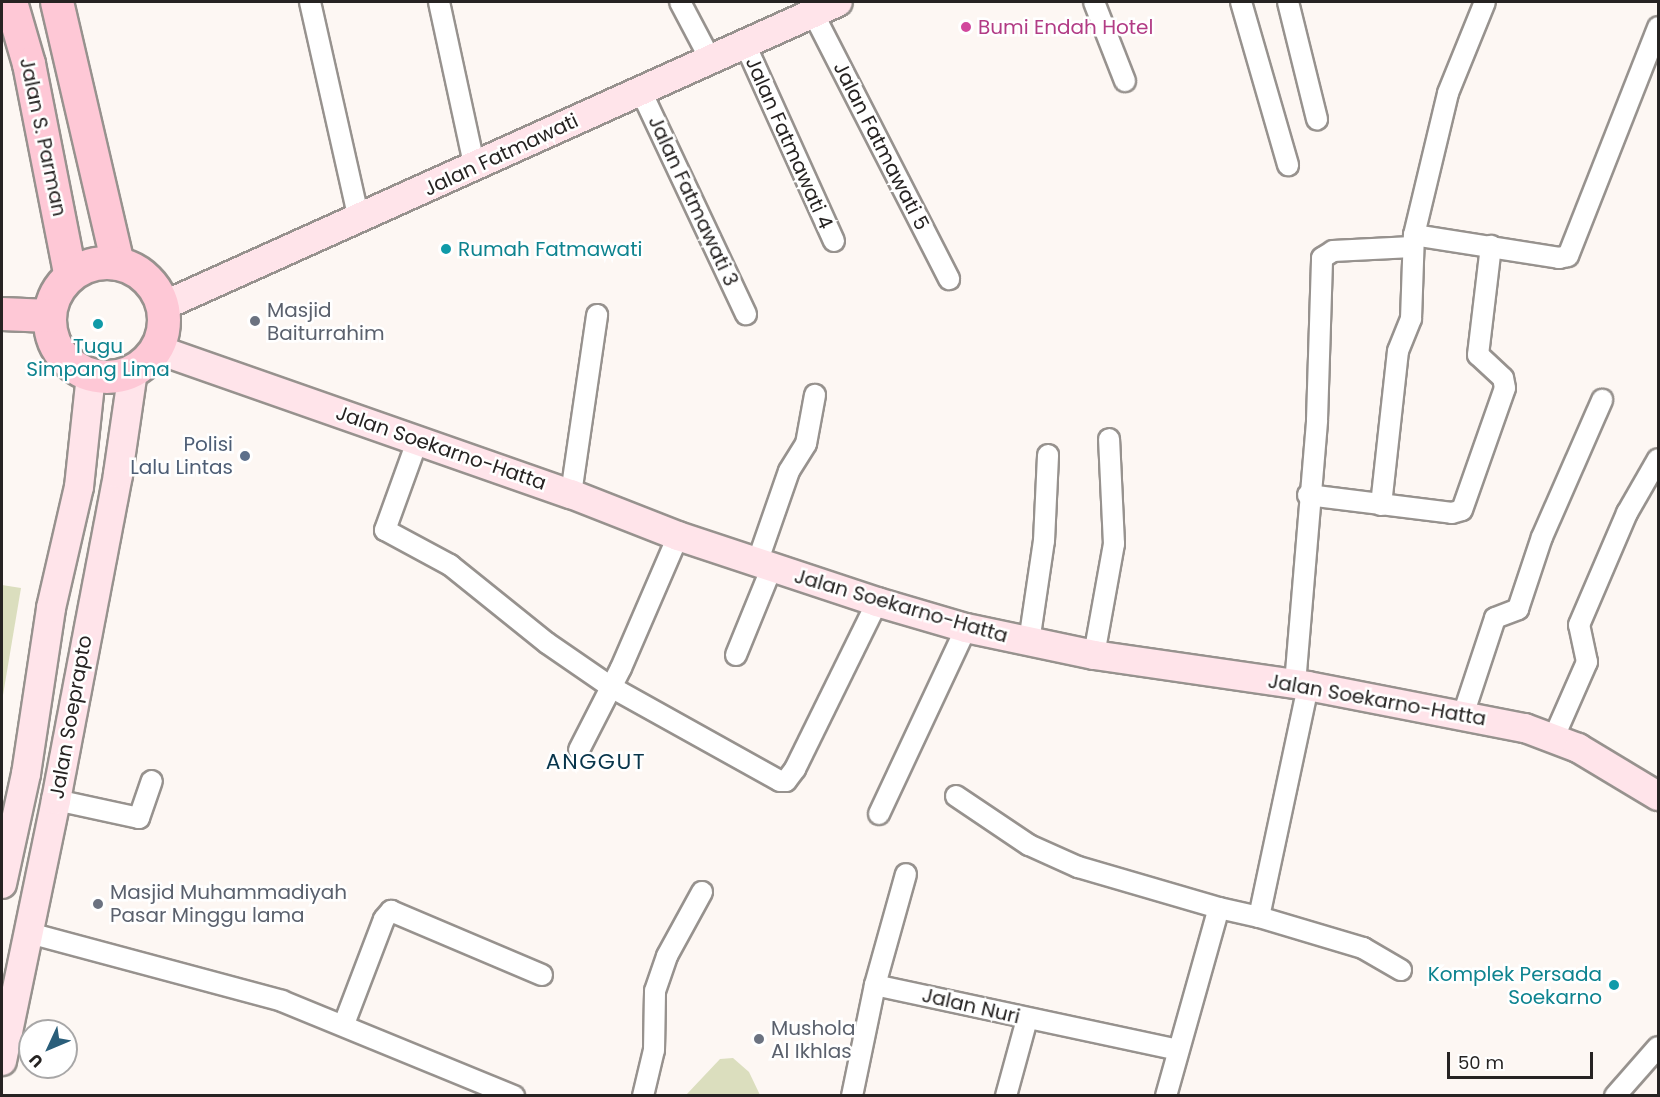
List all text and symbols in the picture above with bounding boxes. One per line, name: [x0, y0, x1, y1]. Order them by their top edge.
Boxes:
place label: Bumi Endah Hotel: [978, 15, 1153, 39]
marker: Bumi Endah Hotel: [959, 20, 973, 34]
street label: Jalan Fatmawati 4: [740, 53, 838, 233]
street label: Jalan S. Parman: [14, 56, 72, 218]
street label: Jalan Fatmawati 5: [828, 58, 934, 234]
street label: Jalan Fatmawati: [420, 109, 582, 201]
street label: Jalan Fatmawati 3: [643, 112, 743, 290]
place label: Rumah Fatmawati: [458, 237, 642, 261]
marker: Rumah Fatmawati: [439, 242, 453, 256]
place label: Masjid Baiturrahim: [267, 298, 385, 345]
marker: Masjid Baiturrahim: [248, 314, 262, 328]
marker: Tugu Simpang Lima: [91, 317, 105, 331]
place label: Tugu Simpang Lima: [26, 334, 170, 381]
street label: Jalan Soekarno-Hatta: [333, 401, 549, 495]
place label: Polisi Lalu Lintas: [130, 432, 233, 479]
marker: Polisi Lalu Lintas: [238, 449, 252, 463]
street label: Jalan Soekarno-Hatta: [791, 564, 1011, 648]
street label: Jalan Soeprapto: [45, 633, 97, 801]
street label: Jalan Soekarno-Hatta: [1266, 669, 1488, 731]
district label: ANGGUT: [546, 749, 646, 775]
place label: Masjid Muhammadiyah Pasar Minggu lama: [110, 880, 347, 927]
marker: Masjid Muhammadiyah Pasar Minggu lama: [91, 897, 105, 911]
place label: Komplek Persada Soekarno: [1428, 962, 1602, 1009]
marker: Komplek Persada Soekarno: [1607, 978, 1621, 992]
street label: Jalan Nuri: [920, 983, 1022, 1029]
place label: Mushola Al Ikhlas: [771, 1016, 855, 1063]
north arrow: [18, 1019, 78, 1079]
marker: Mushola Al Ikhlas: [752, 1032, 766, 1046]
scale bar: [1450, 1040, 1596, 1078]
text: U: [24, 1048, 48, 1073]
text: 50 m: [1458, 1050, 1504, 1075]

